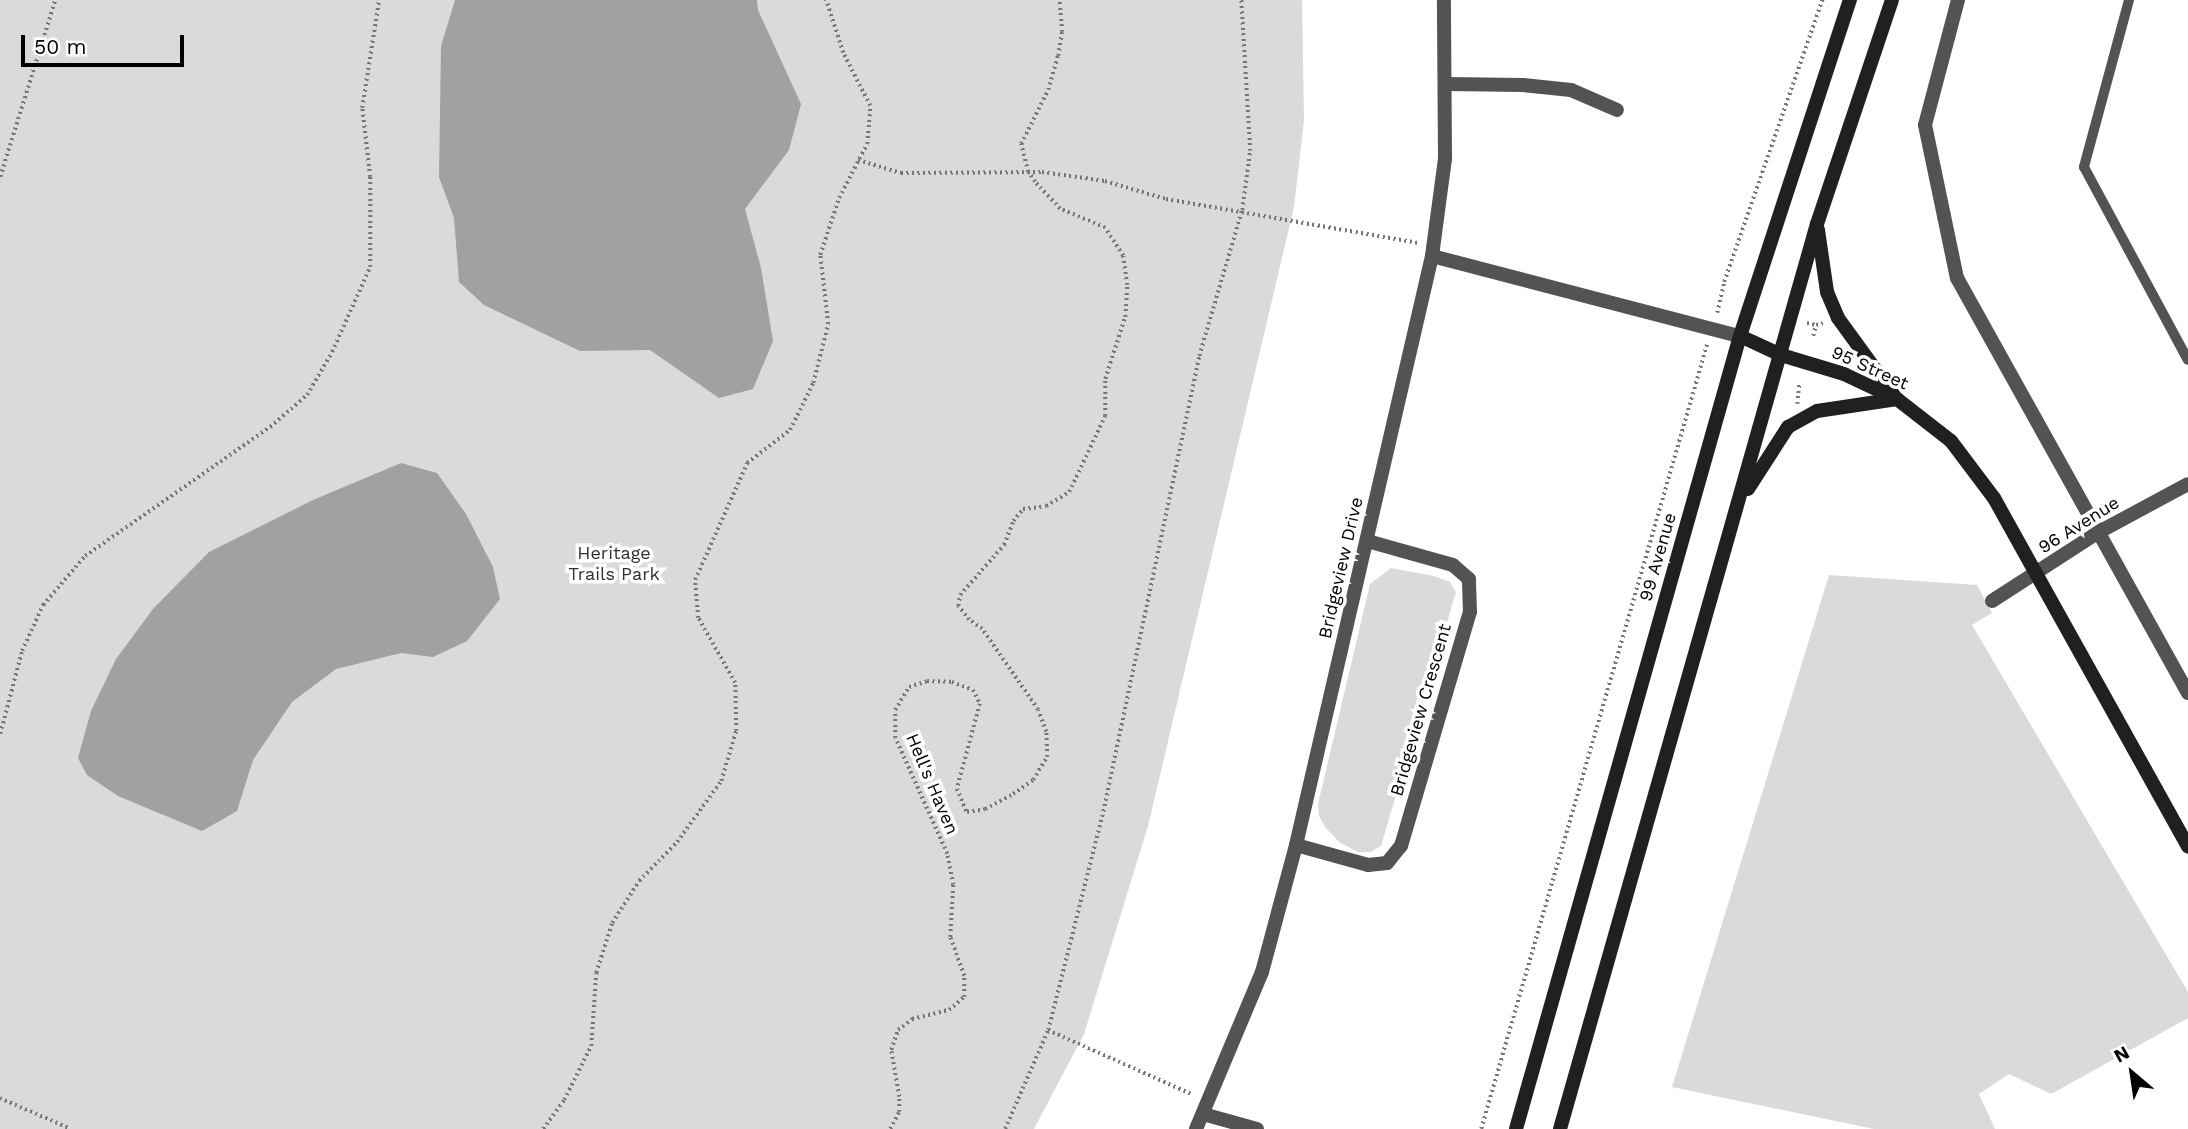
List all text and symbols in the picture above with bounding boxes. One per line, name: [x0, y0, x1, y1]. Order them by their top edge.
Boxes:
scale bar: [24, 21, 187, 65]
text: 50 m: [34, 34, 86, 59]
street label: 95 Street: [1828, 341, 1912, 395]
street label: 96 Avenue: [2034, 492, 2124, 558]
street label: Bridgeview Drive: [1314, 495, 1368, 641]
street label: 99 Avenue: [1635, 510, 1681, 604]
park label: Heritage Trails Park: [568, 543, 660, 586]
street label: Bridgeview Crescent: [1386, 621, 1456, 799]
street label: Hell's Haven: [901, 730, 963, 838]
north arrow: [2097, 1038, 2167, 1108]
text: N: [2110, 1041, 2133, 1068]

